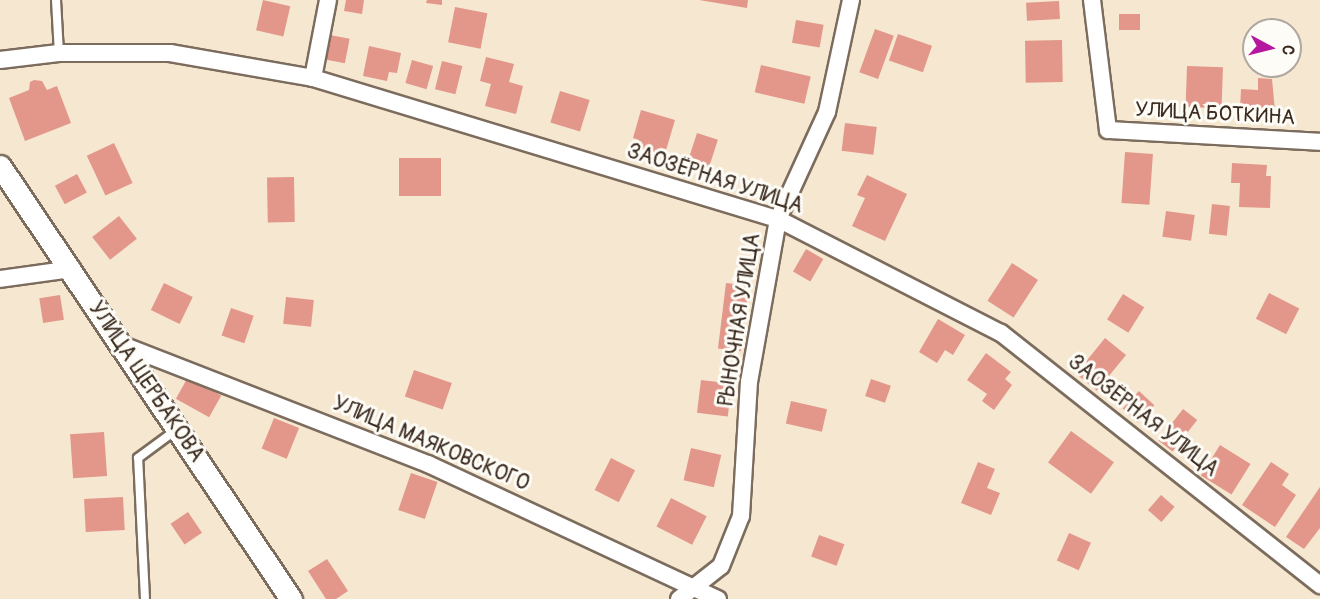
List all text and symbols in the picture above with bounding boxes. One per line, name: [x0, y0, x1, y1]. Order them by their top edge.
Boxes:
north arrow: [1242, 18, 1302, 78]
text: С: [1277, 44, 1298, 56]
street label: УЛИЦА БОТКИНА: [1134, 97, 1296, 131]
street label: ЗАОЗЁРНАЯ УЛИЦА: [624, 139, 806, 219]
street label: РЫНОЧНАЯ УЛИЦА: [714, 232, 766, 408]
street label: УЛИЦА ЩЕРБАКОВА: [83, 297, 209, 467]
street label: ЗАОЗЁРНАЯ УЛИЦА: [1063, 350, 1223, 482]
street label: УЛИЦА МАЯКОВСКОГО: [329, 391, 533, 497]

